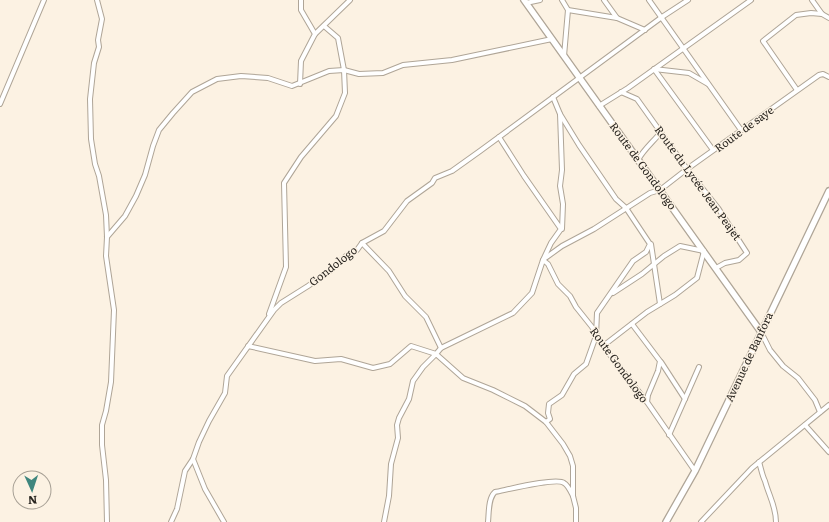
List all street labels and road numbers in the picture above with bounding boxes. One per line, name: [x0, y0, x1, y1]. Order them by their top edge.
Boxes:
street label: Route de saye: [711, 101, 776, 155]
street label: Route de Gondologo: [607, 118, 681, 212]
street label: Route du Lycée Jean Peajet: [652, 122, 746, 244]
street label: Gondologo: [305, 241, 360, 289]
street label: Avenue de Banfora: [720, 309, 776, 404]
street label: Route Gondologo: [587, 323, 653, 406]

